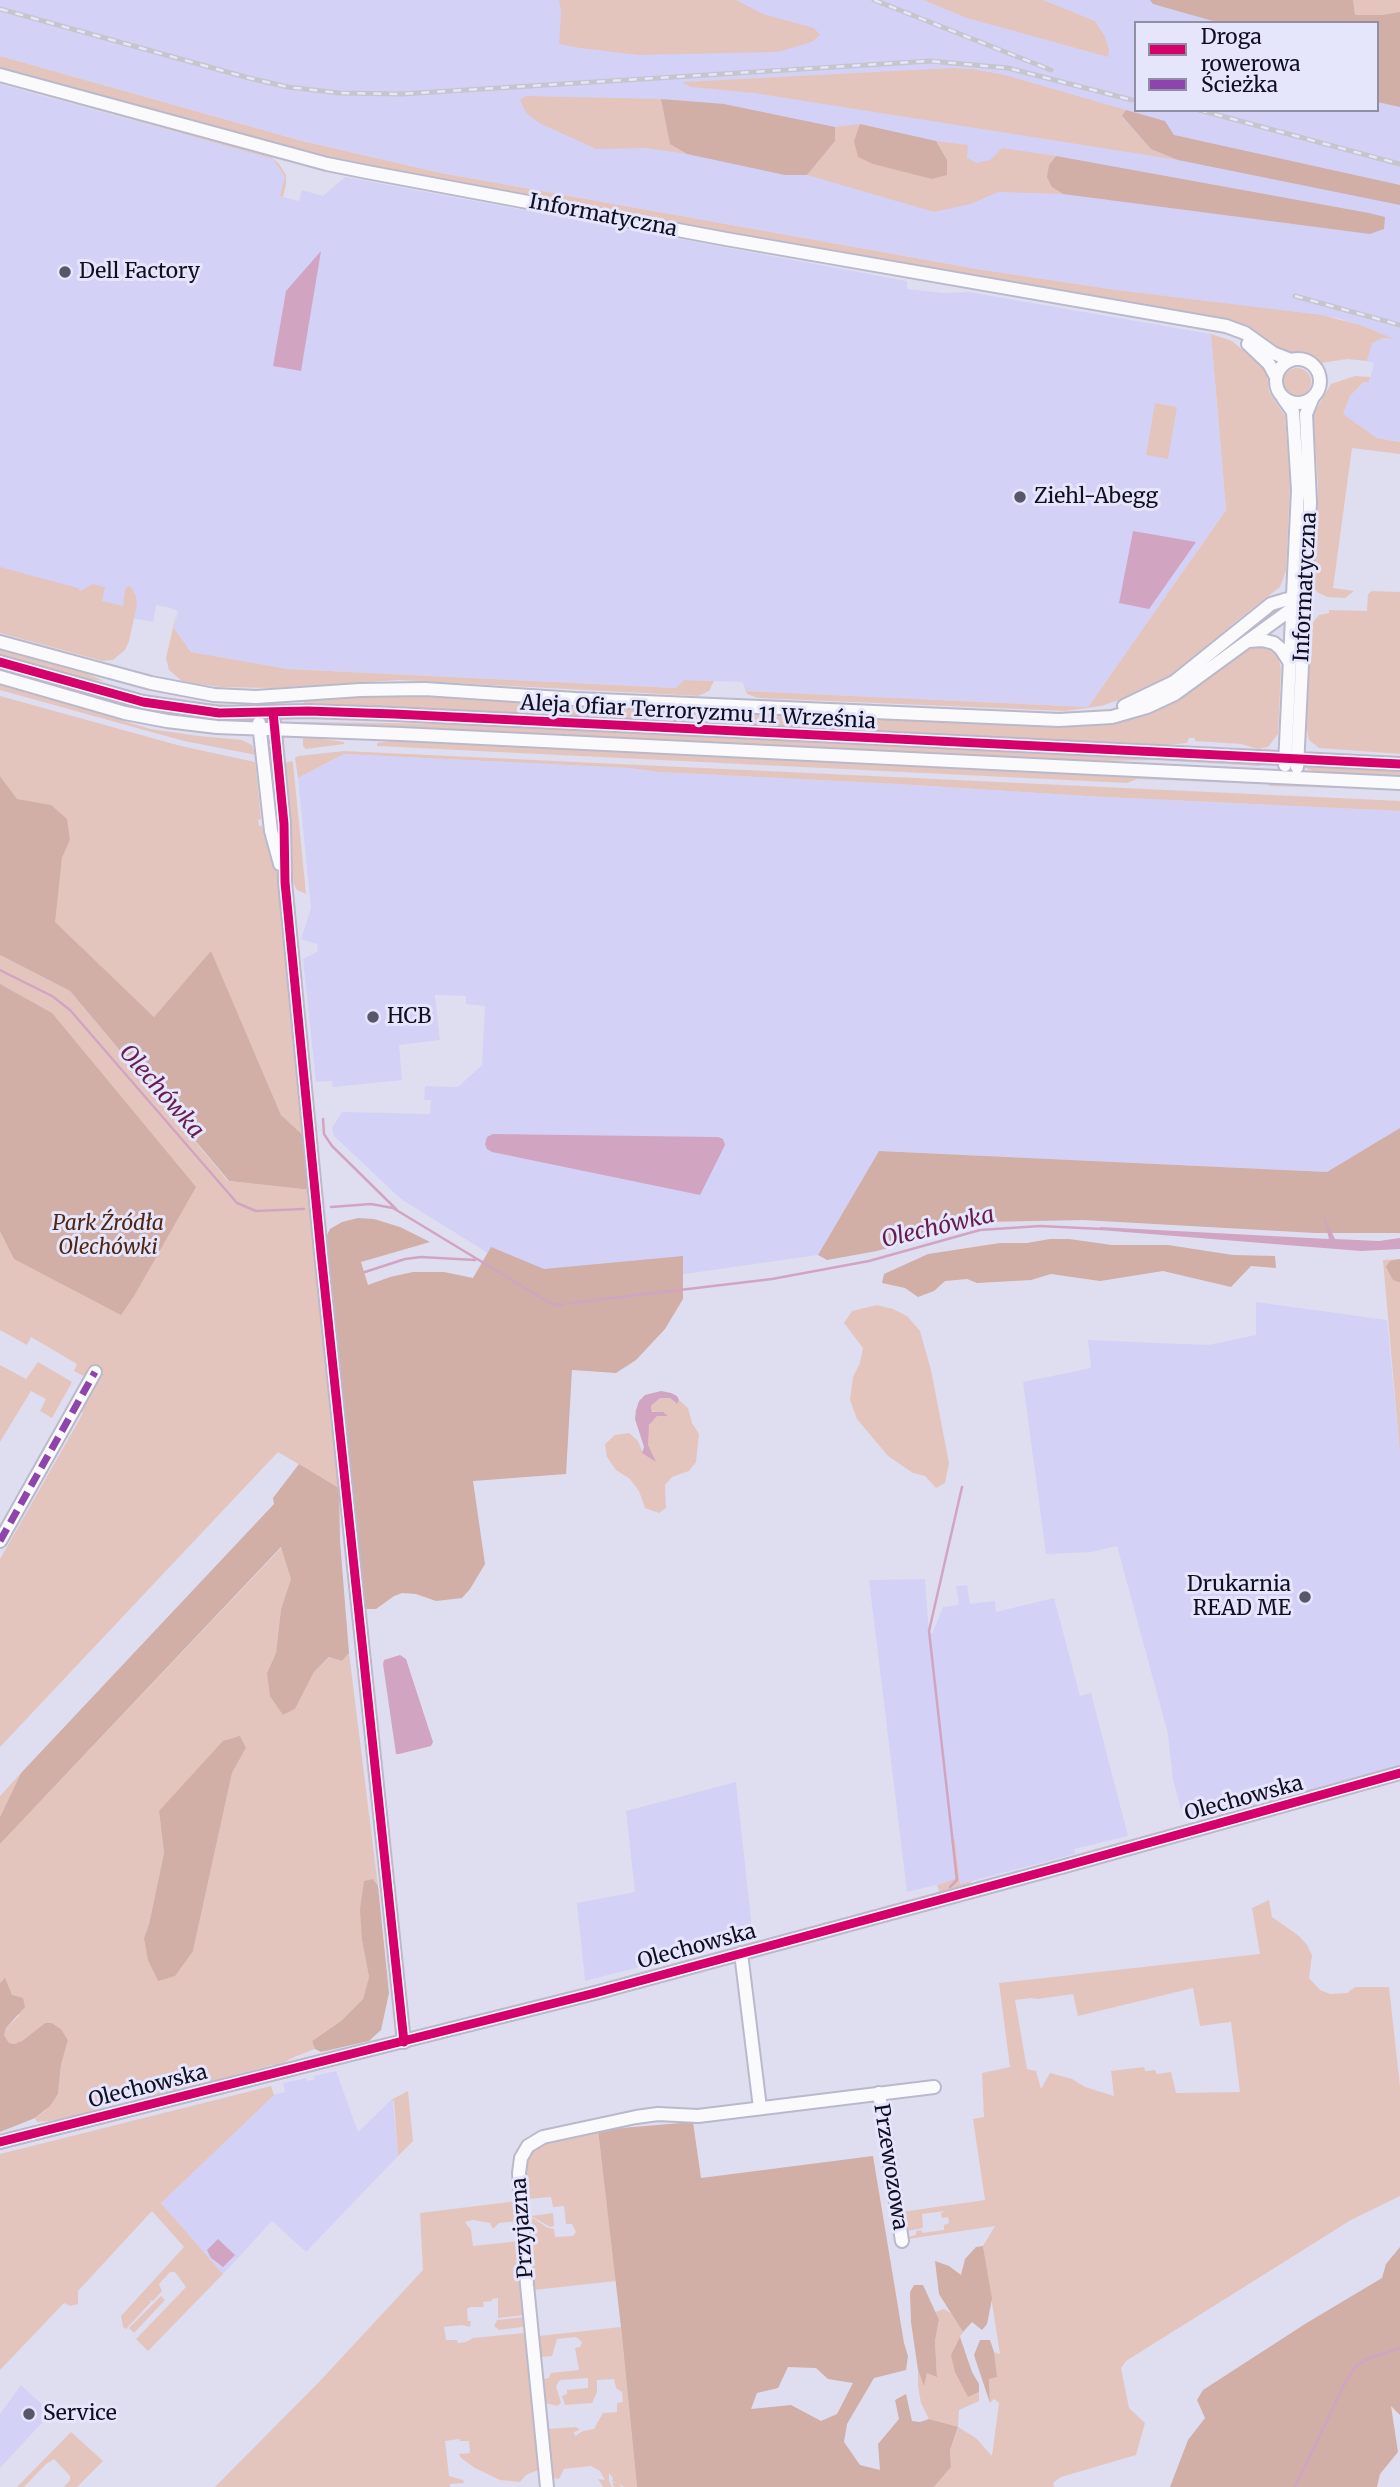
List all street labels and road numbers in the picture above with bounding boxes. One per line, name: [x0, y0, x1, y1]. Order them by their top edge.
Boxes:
street label: Informatyczna: [527, 189, 679, 243]
street label: Informatyczna: [1289, 511, 1323, 663]
street label: Aleja Ofiar Terroryzmu 11 Września: [520, 691, 876, 735]
street label: Olechowska: [1182, 1771, 1306, 1827]
street label: Olechowska: [635, 1919, 759, 1975]
street label: Olechowska: [86, 2060, 210, 2114]
street label: Przewozowa: [868, 2102, 912, 2232]
street label: Przyjazna: [507, 2177, 539, 2279]

